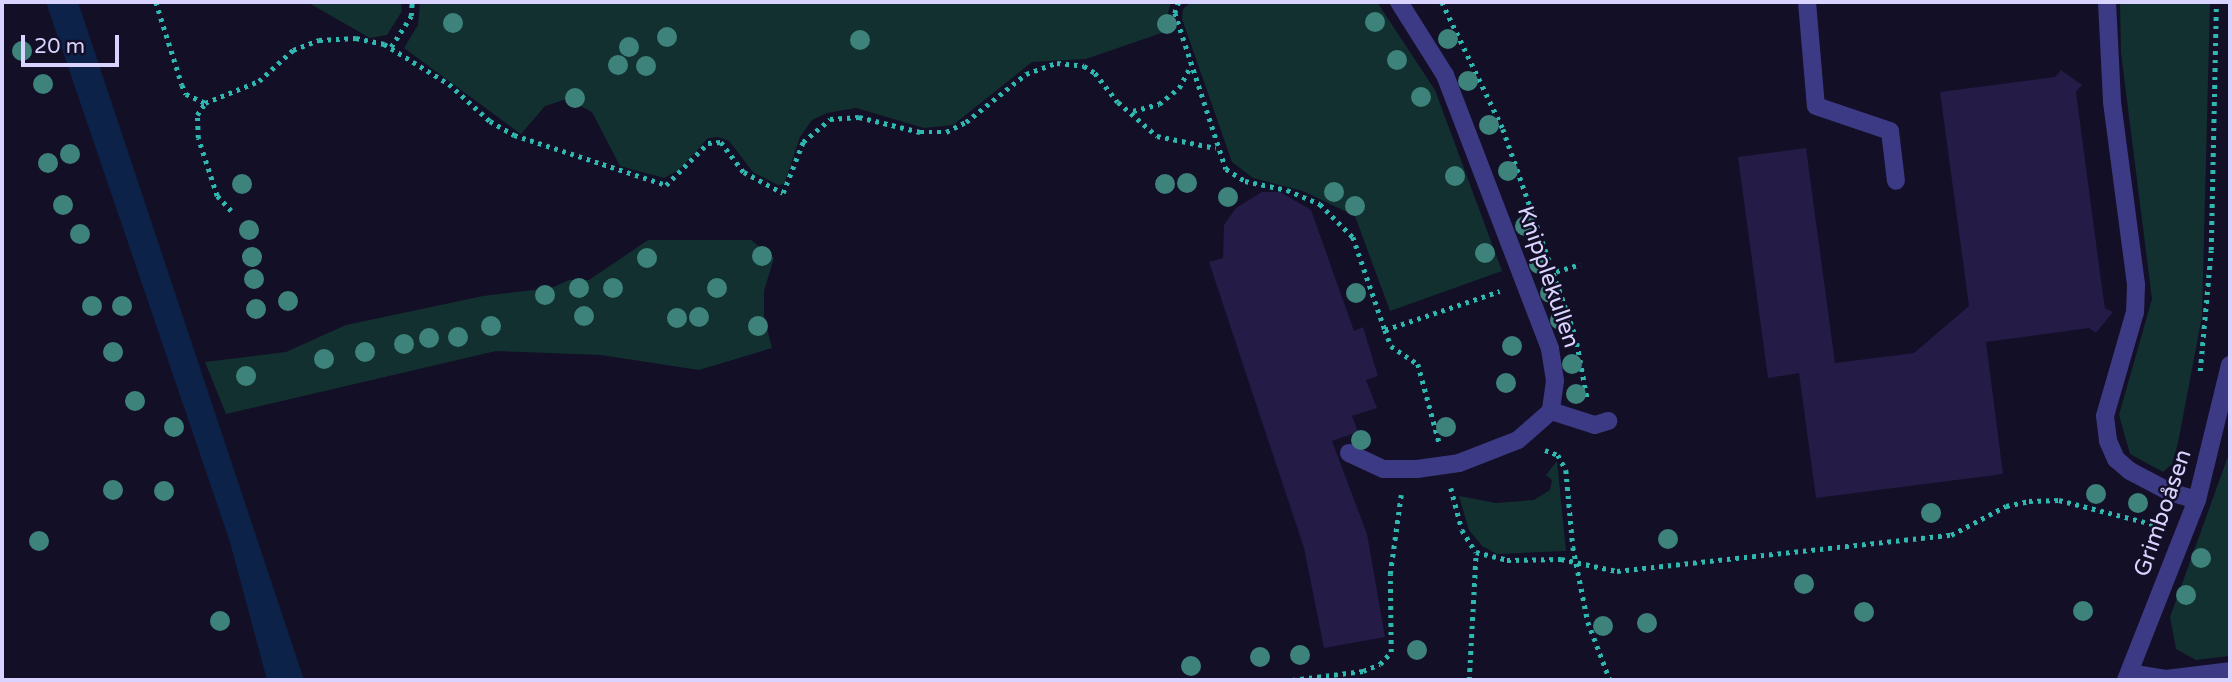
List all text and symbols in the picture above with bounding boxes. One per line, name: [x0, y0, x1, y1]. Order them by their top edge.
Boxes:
scale bar: [24, 21, 122, 65]
text: 20 m: [34, 34, 85, 59]
street label: Knipplekullen: [1511, 203, 1585, 351]
street label: Grimboåsen: [2128, 446, 2198, 580]

